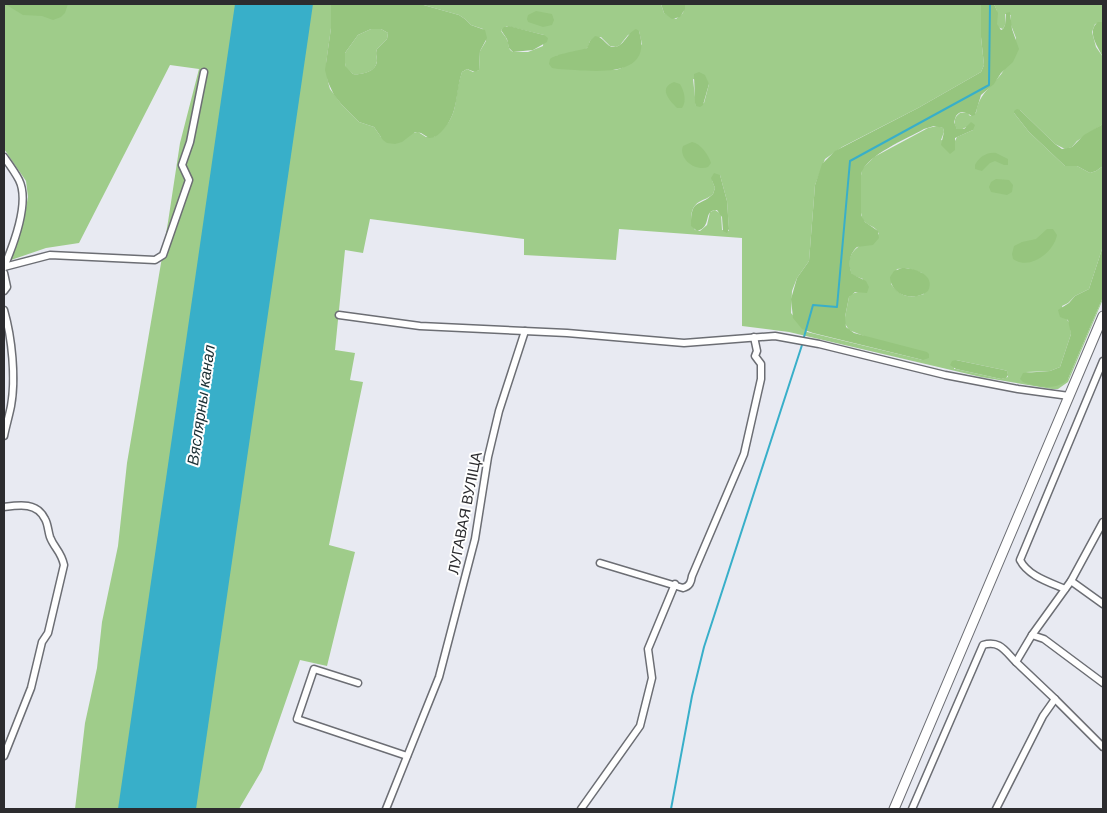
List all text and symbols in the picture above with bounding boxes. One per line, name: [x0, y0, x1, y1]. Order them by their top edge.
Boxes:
water label: Вяслярны канал: [182, 343, 220, 467]
street label: ЛУГАВАЯ ВУЛІЦА: [443, 450, 487, 576]

